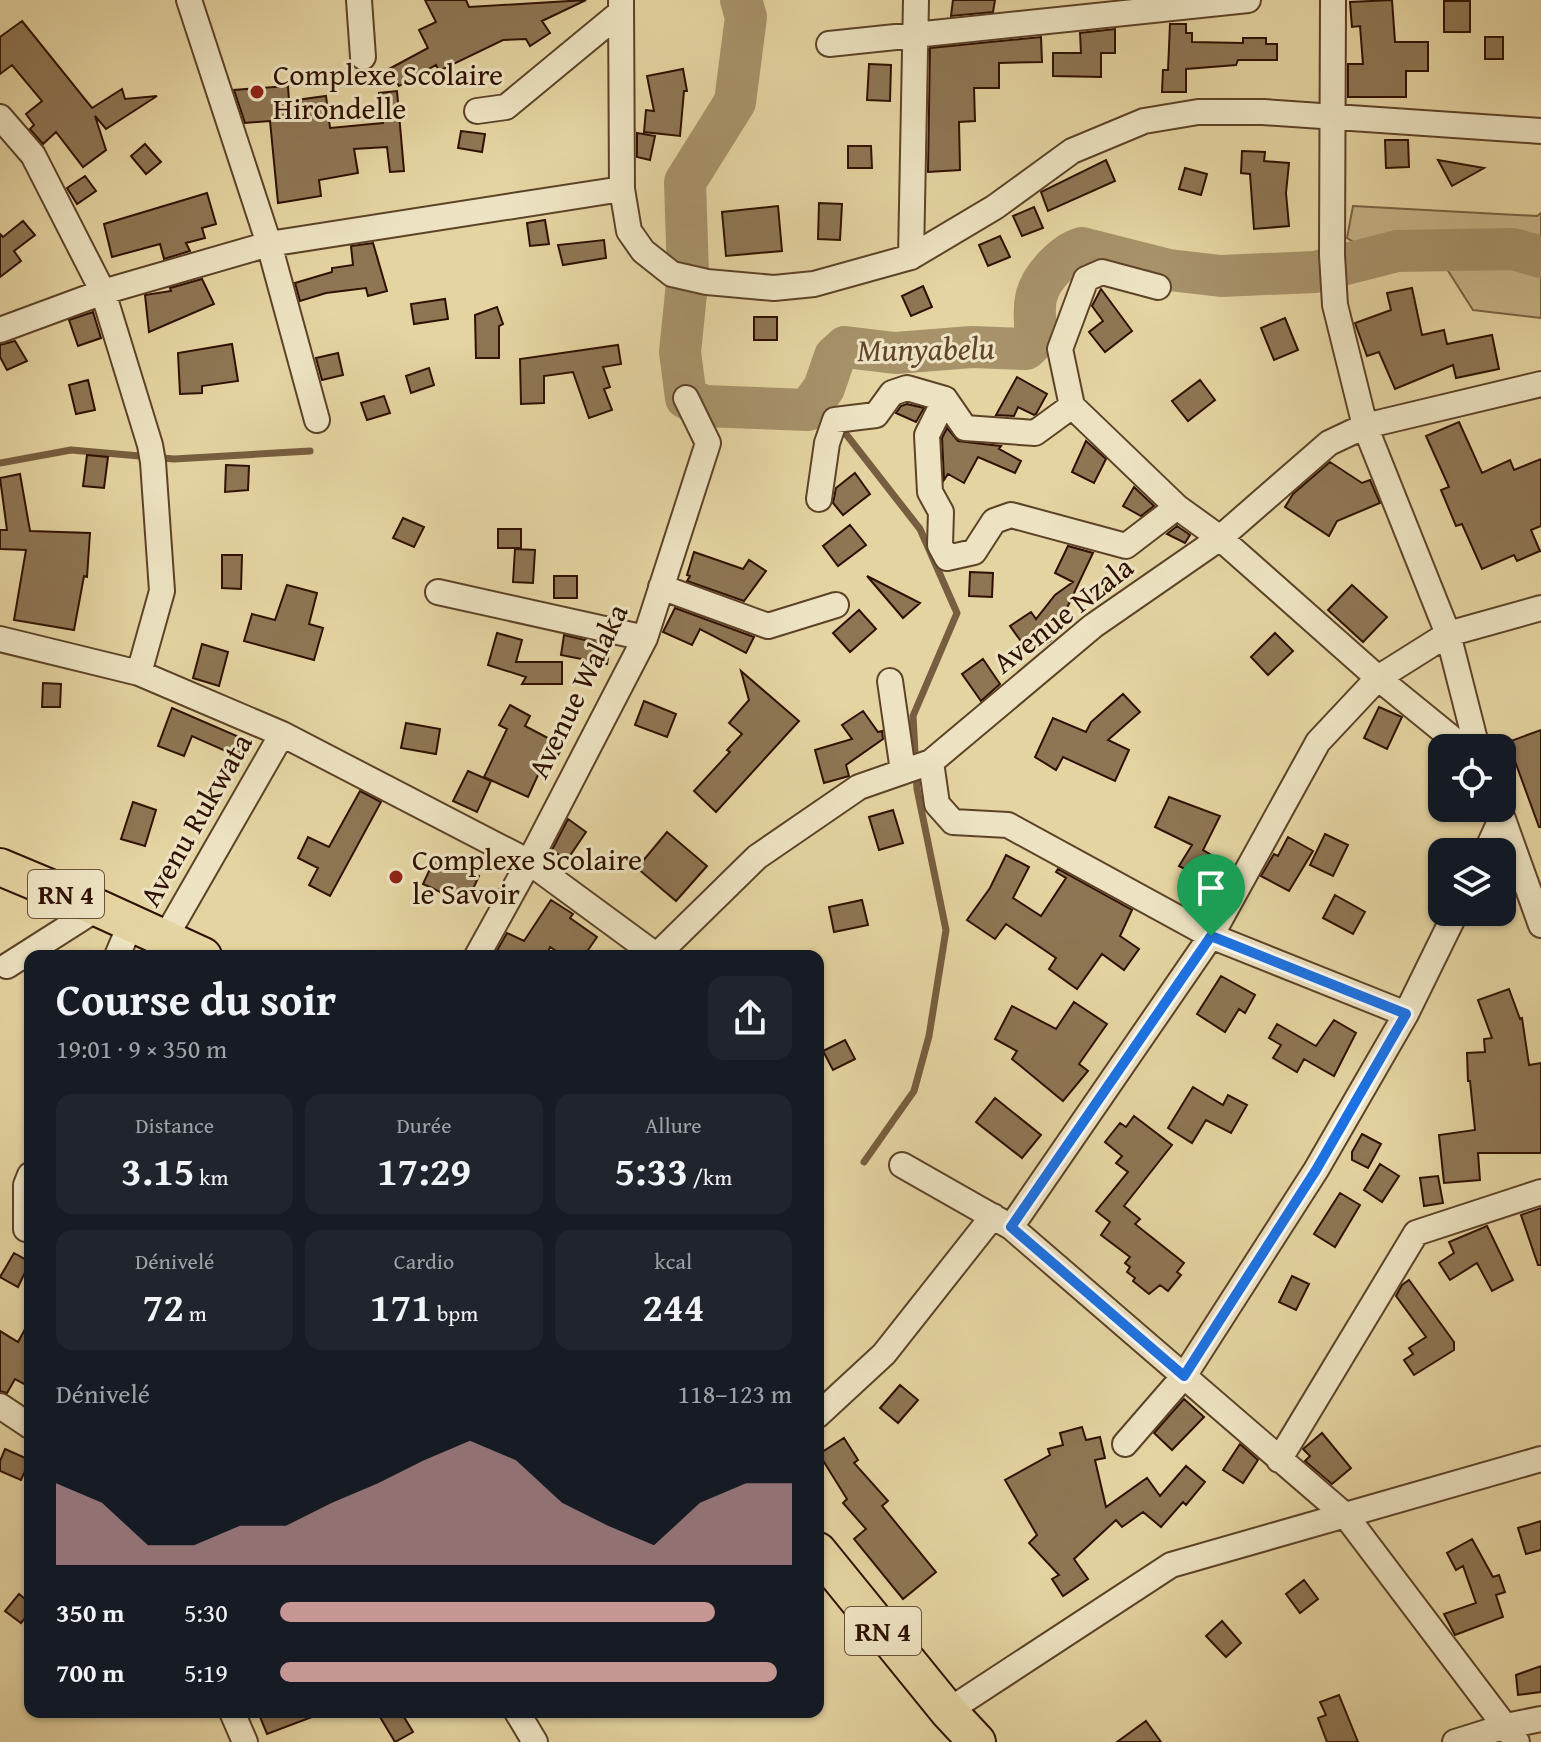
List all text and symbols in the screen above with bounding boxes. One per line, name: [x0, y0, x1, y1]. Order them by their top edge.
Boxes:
place label: Complexe Scolaire Hirondelle: [273, 52, 503, 130]
marker: Complexe Scolaire Hirondelle: [248, 83, 266, 101]
water label: Munyabelu: [857, 324, 995, 373]
street label: Avenue Nzala: [983, 545, 1142, 683]
street label: Avenue Walaka: [516, 596, 638, 785]
street label: Avenu Rukwata: [128, 725, 262, 914]
map controls: [1428, 734, 1516, 926]
button: locate: [1428, 734, 1516, 822]
place label: Complexe Scolaire le Savoir: [412, 837, 642, 915]
button: layers: [1428, 838, 1516, 926]
pin: [1177, 854, 1245, 936]
icon: arrive: [1189, 866, 1233, 910]
marker: Complexe Scolaire le Savoir: [387, 868, 405, 886]
road number: RN 4: [28, 870, 104, 918]
text: Course du soir: [56, 967, 336, 1031]
button: share: [708, 976, 792, 1060]
text: 19:01 · 9 × 350 m: [56, 1029, 227, 1068]
text: Distance: [135, 1109, 214, 1141]
text: Durée: [397, 1109, 451, 1141]
text: Allure: [645, 1109, 702, 1141]
text: 3.15: [121, 1141, 194, 1200]
text: 17:29: [377, 1141, 471, 1200]
text: 5:33: [614, 1141, 688, 1200]
text: km: [194, 1161, 228, 1193]
text: /km: [688, 1161, 732, 1193]
text: Dénivelé: [135, 1245, 214, 1277]
text: Cardio: [394, 1245, 454, 1277]
text: kcal: [655, 1245, 692, 1277]
text: 72: [143, 1277, 184, 1336]
text: 171: [370, 1277, 432, 1336]
text: 244: [642, 1277, 704, 1336]
text: m: [184, 1297, 207, 1329]
text: bpm: [432, 1297, 478, 1329]
text: Dénivelé: [56, 1374, 150, 1413]
text: 118–123 m: [678, 1374, 792, 1413]
text: 350 m: [56, 1593, 124, 1632]
text: 5:30: [184, 1593, 228, 1632]
road number: RN 4: [845, 1607, 921, 1655]
text: 700 m: [56, 1653, 124, 1692]
text: 5:19: [184, 1653, 228, 1692]

